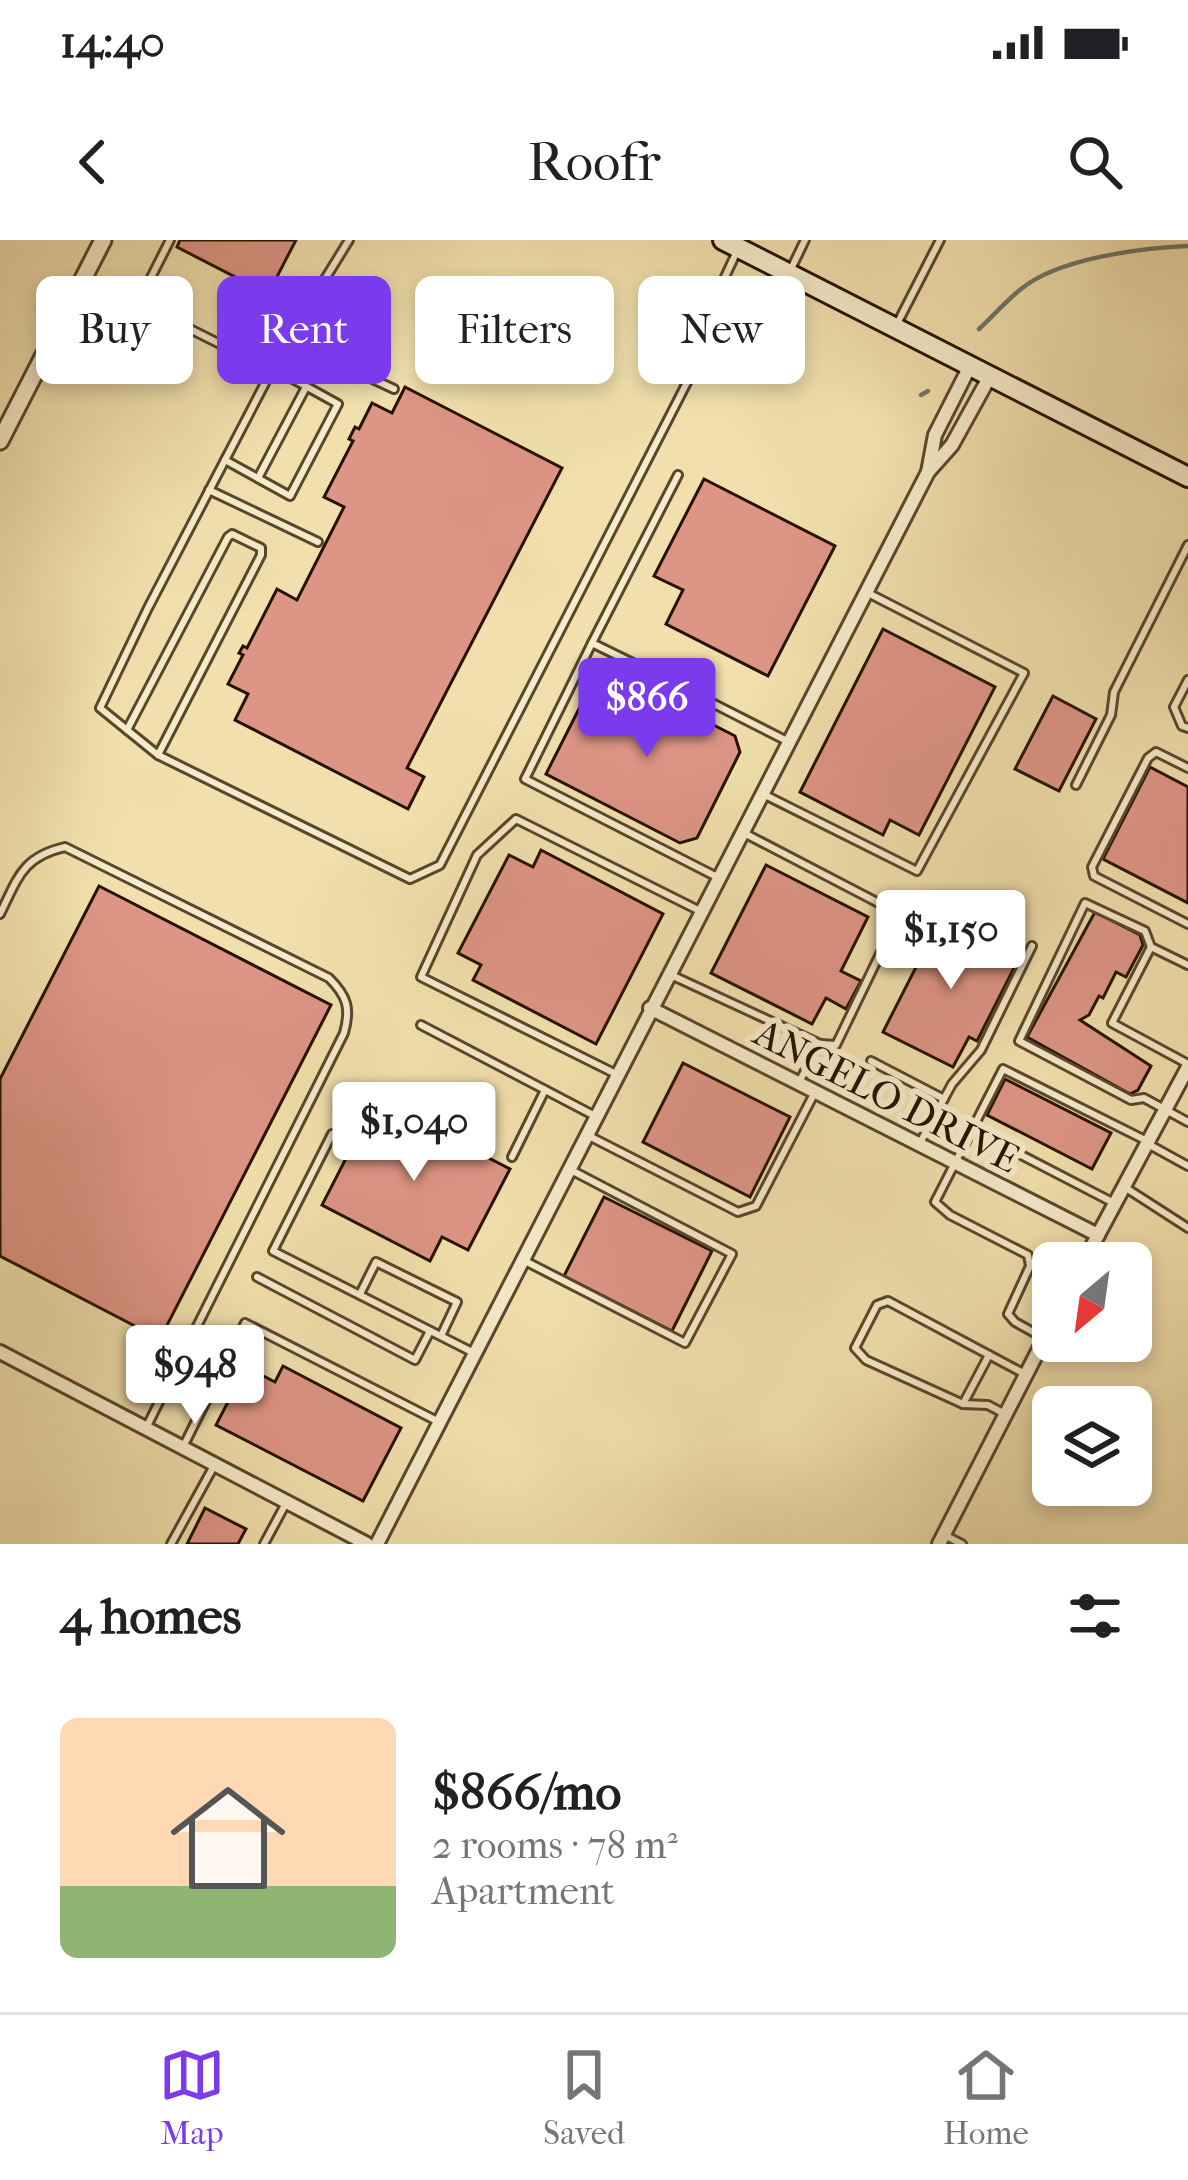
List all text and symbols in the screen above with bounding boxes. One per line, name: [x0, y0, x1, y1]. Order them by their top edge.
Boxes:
text: 14:40: [60, 16, 165, 69]
icon: back: [60, 129, 126, 195]
icon: search: [1062, 129, 1128, 195]
text: Roofr: [527, 131, 661, 194]
chip: Buy: [36, 276, 193, 384]
chip: Rent: [217, 276, 391, 384]
chip: Filters: [415, 276, 614, 384]
chip: New: [638, 276, 805, 384]
pin: $866: [576, 658, 718, 760]
text: $866: [605, 674, 689, 720]
pin: $1,150: [853, 890, 1049, 992]
text: $1,150: [903, 906, 999, 952]
street label: ANGELO DRIVE: [745, 1008, 1027, 1182]
pin: $1,040: [316, 1082, 512, 1184]
text: $1,040: [359, 1098, 469, 1144]
north arrow: [1032, 1242, 1152, 1362]
map controls: [1032, 1242, 1152, 1506]
pin: $948: [124, 1325, 266, 1427]
text: $948: [153, 1341, 237, 1387]
button: layers: [1032, 1386, 1152, 1506]
icon: filters: [1062, 1583, 1128, 1649]
text: 4 homes: [60, 1586, 241, 1646]
text: $866/mo: [432, 1762, 621, 1822]
icon: home: [156, 1766, 300, 1910]
text: 2 rooms · 78 m²: [432, 1822, 678, 1868]
text: Apartment: [432, 1868, 615, 1914]
tab: Map: [159, 2042, 225, 2153]
tab: Saved: [543, 2042, 625, 2153]
tab: Home: [943, 2042, 1029, 2153]

